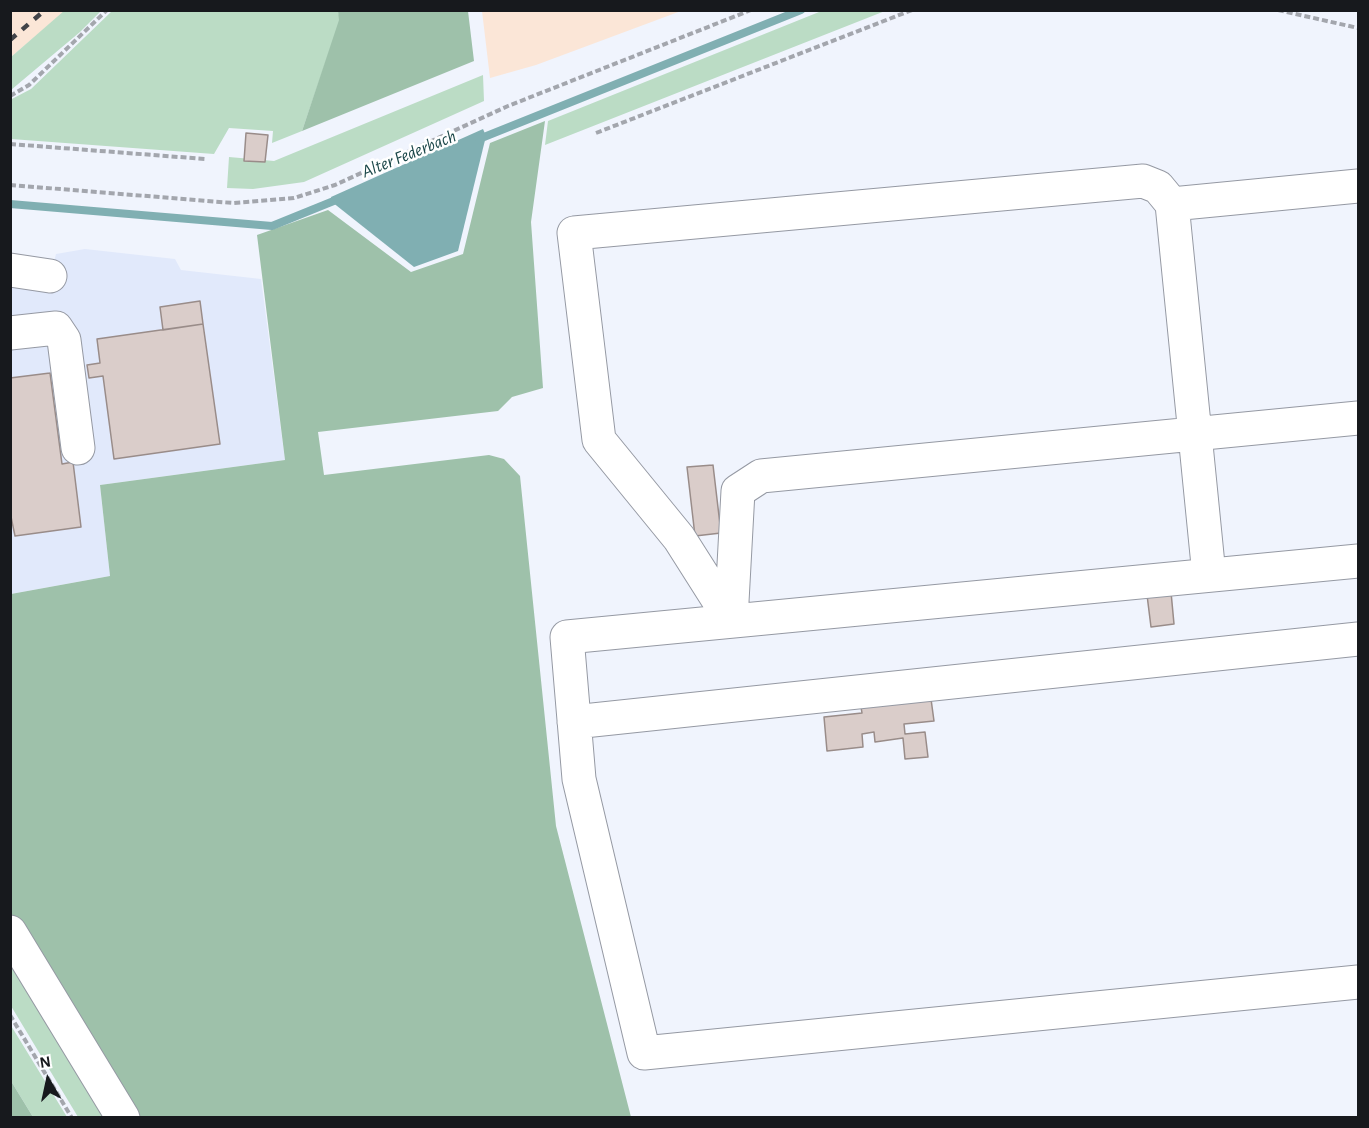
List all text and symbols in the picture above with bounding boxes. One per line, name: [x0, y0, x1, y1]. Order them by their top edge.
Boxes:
water label: Alter Federbach: [359, 125, 459, 183]
north arrow: [18, 1050, 78, 1110]
text: N: [38, 1053, 52, 1071]

